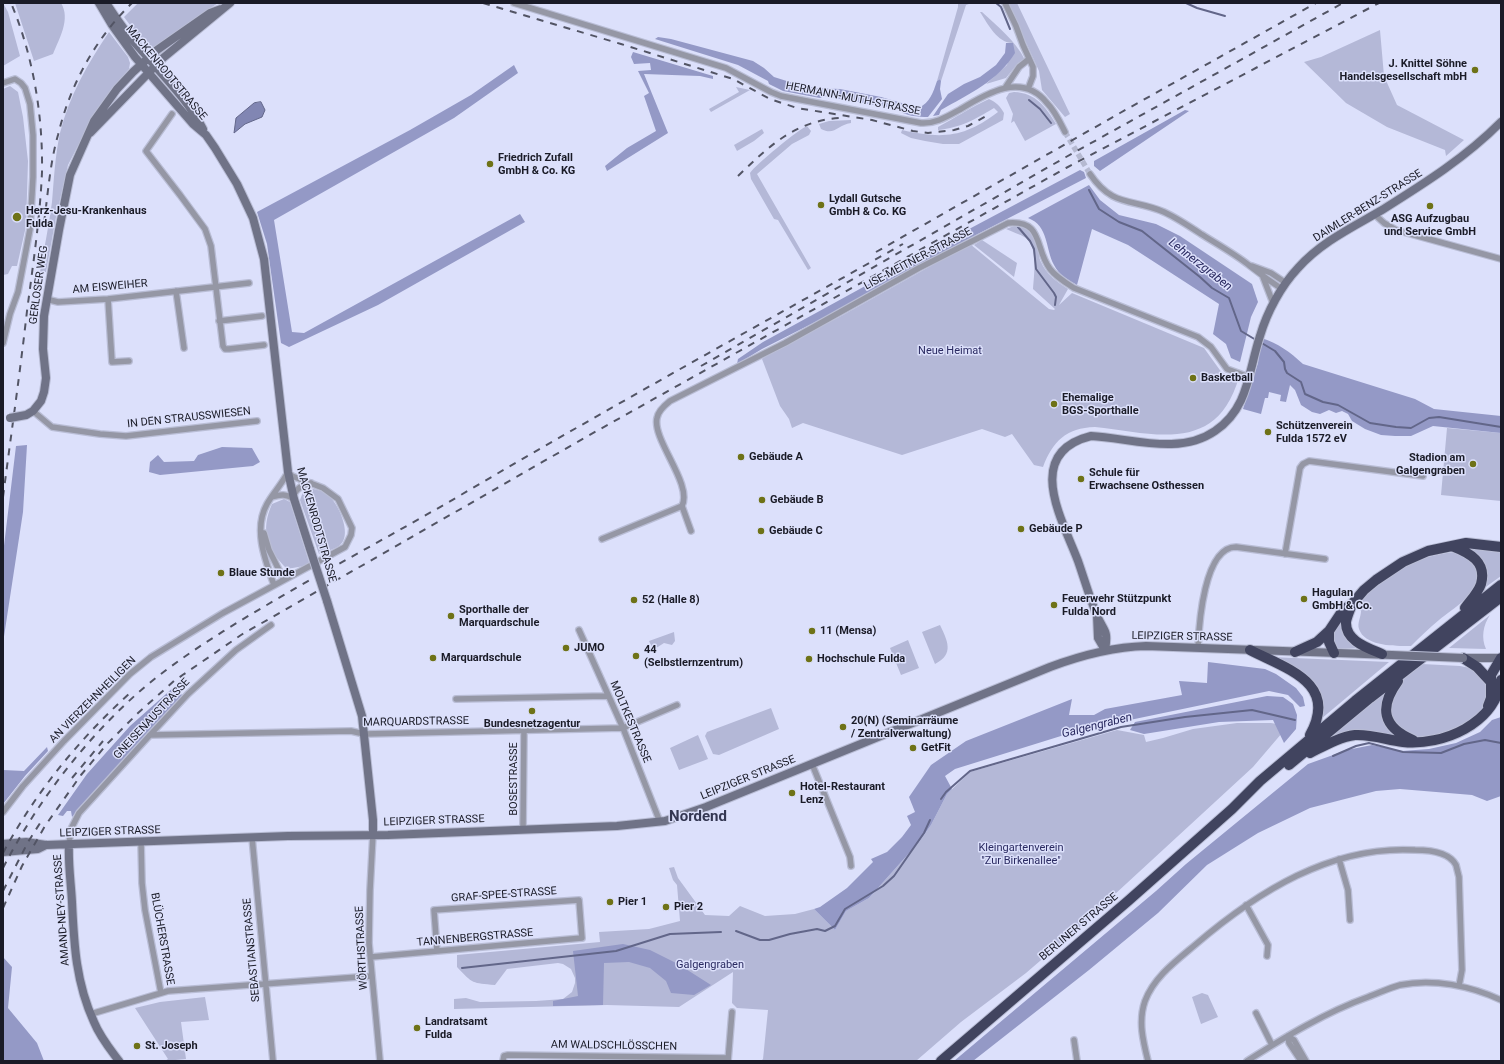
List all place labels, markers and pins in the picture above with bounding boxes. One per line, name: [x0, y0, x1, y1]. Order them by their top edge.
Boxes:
place label: J. Knittel Söhne Handelsgesellschaft mbH: [1340, 57, 1467, 83]
marker: J. Knittel Söhne Handelsgesellschaft mbH: [1470, 65, 1480, 75]
place label: Friedrich Zufall GmbH & Co. KG: [498, 151, 575, 177]
marker: Friedrich Zufall GmbH & Co. KG: [485, 159, 495, 169]
place label: Lydall Gutsche GmbH & Co. KG: [829, 192, 906, 218]
marker: Lydall Gutsche GmbH & Co. KG: [816, 200, 826, 210]
marker: ASG Aufzugbau und Service GmbH: [1425, 201, 1435, 211]
place label: Herz-Jesu-Krankenhaus Fulda: [26, 204, 147, 230]
marker: Herz-Jesu-Krankenhaus Fulda: [11, 211, 23, 223]
place label: ASG Aufzugbau und Service GmbH: [1384, 212, 1476, 238]
place label: Basketball: [1201, 371, 1253, 385]
marker: Basketball: [1188, 373, 1198, 383]
place label: Ehemalige BGS-Sporthalle: [1062, 391, 1139, 417]
marker: Ehemalige BGS-Sporthalle: [1049, 399, 1059, 409]
place label: Schützenverein Fulda 1572 eV: [1276, 419, 1353, 445]
marker: Schützenverein Fulda 1572 eV: [1263, 427, 1273, 437]
place label: Gebäude A: [749, 450, 803, 464]
place label: Stadion am Galgengraben: [1396, 451, 1465, 477]
marker: Gebäude A: [736, 452, 746, 462]
marker: Stadion am Galgengraben: [1468, 459, 1478, 469]
place label: Schule für Erwachsene Osthessen: [1089, 466, 1204, 492]
marker: Schule für Erwachsene Osthessen: [1076, 474, 1086, 484]
place label: Gebäude B: [770, 493, 824, 507]
marker: Gebäude B: [757, 495, 767, 505]
place label: Gebäude P: [1029, 522, 1083, 536]
place label: Gebäude C: [769, 524, 823, 538]
marker: Gebäude P: [1016, 524, 1026, 534]
marker: Gebäude C: [756, 526, 766, 536]
place label: Blaue Stunde: [229, 566, 295, 580]
marker: Blaue Stunde: [216, 568, 226, 578]
place label: Hagulan GmbH & Co.: [1312, 586, 1372, 612]
place label: Feuerwehr Stützpunkt Fulda Nord: [1062, 592, 1171, 618]
place label: 52 (Halle 8): [642, 593, 700, 607]
marker: Hagulan GmbH & Co.: [1299, 594, 1309, 604]
marker: 52 (Halle 8): [629, 595, 639, 605]
marker: Feuerwehr Stützpunkt Fulda Nord: [1049, 600, 1059, 610]
place label: Sporthalle der Marquardschule: [459, 603, 539, 629]
marker: Sporthalle der Marquardschule: [446, 611, 456, 621]
place label: 11 (Mensa): [820, 624, 876, 638]
marker: 11 (Mensa): [807, 626, 817, 636]
place label: JUMO: [574, 641, 605, 655]
marker: JUMO: [561, 643, 571, 653]
place label: 44 (Selbstlernzentrum): [644, 643, 743, 669]
place label: Marquardschule: [441, 651, 521, 665]
marker: 44 (Selbstlernzentrum): [631, 651, 641, 661]
place label: Hochschule Fulda: [817, 652, 905, 666]
marker: Marquardschule: [428, 653, 438, 663]
marker: Hochschule Fulda: [804, 654, 814, 664]
marker: Bundesnetzagentur: [527, 706, 537, 716]
place label: 20(N) (Seminarräume / Zentralverwaltung): [851, 714, 958, 740]
place label: Bundesnetzagentur: [484, 717, 580, 731]
marker: 20(N) (Seminarräume / Zentralverwaltung): [838, 722, 848, 732]
place label: GetFit: [921, 741, 951, 755]
marker: GetFit: [908, 743, 918, 753]
place label: Hotel-Restaurant Lenz: [800, 780, 885, 806]
marker: Hotel-Restaurant Lenz: [787, 788, 797, 798]
place label: Pier 1: [618, 895, 647, 909]
marker: Pier 1: [605, 897, 615, 907]
place label: Pier 2: [674, 900, 703, 914]
marker: Pier 2: [661, 902, 671, 912]
place label: Landratsamt Fulda: [425, 1015, 487, 1041]
marker: Landratsamt Fulda: [412, 1023, 422, 1033]
place label: St. Joseph: [145, 1039, 198, 1053]
marker: St. Joseph: [132, 1041, 142, 1051]

